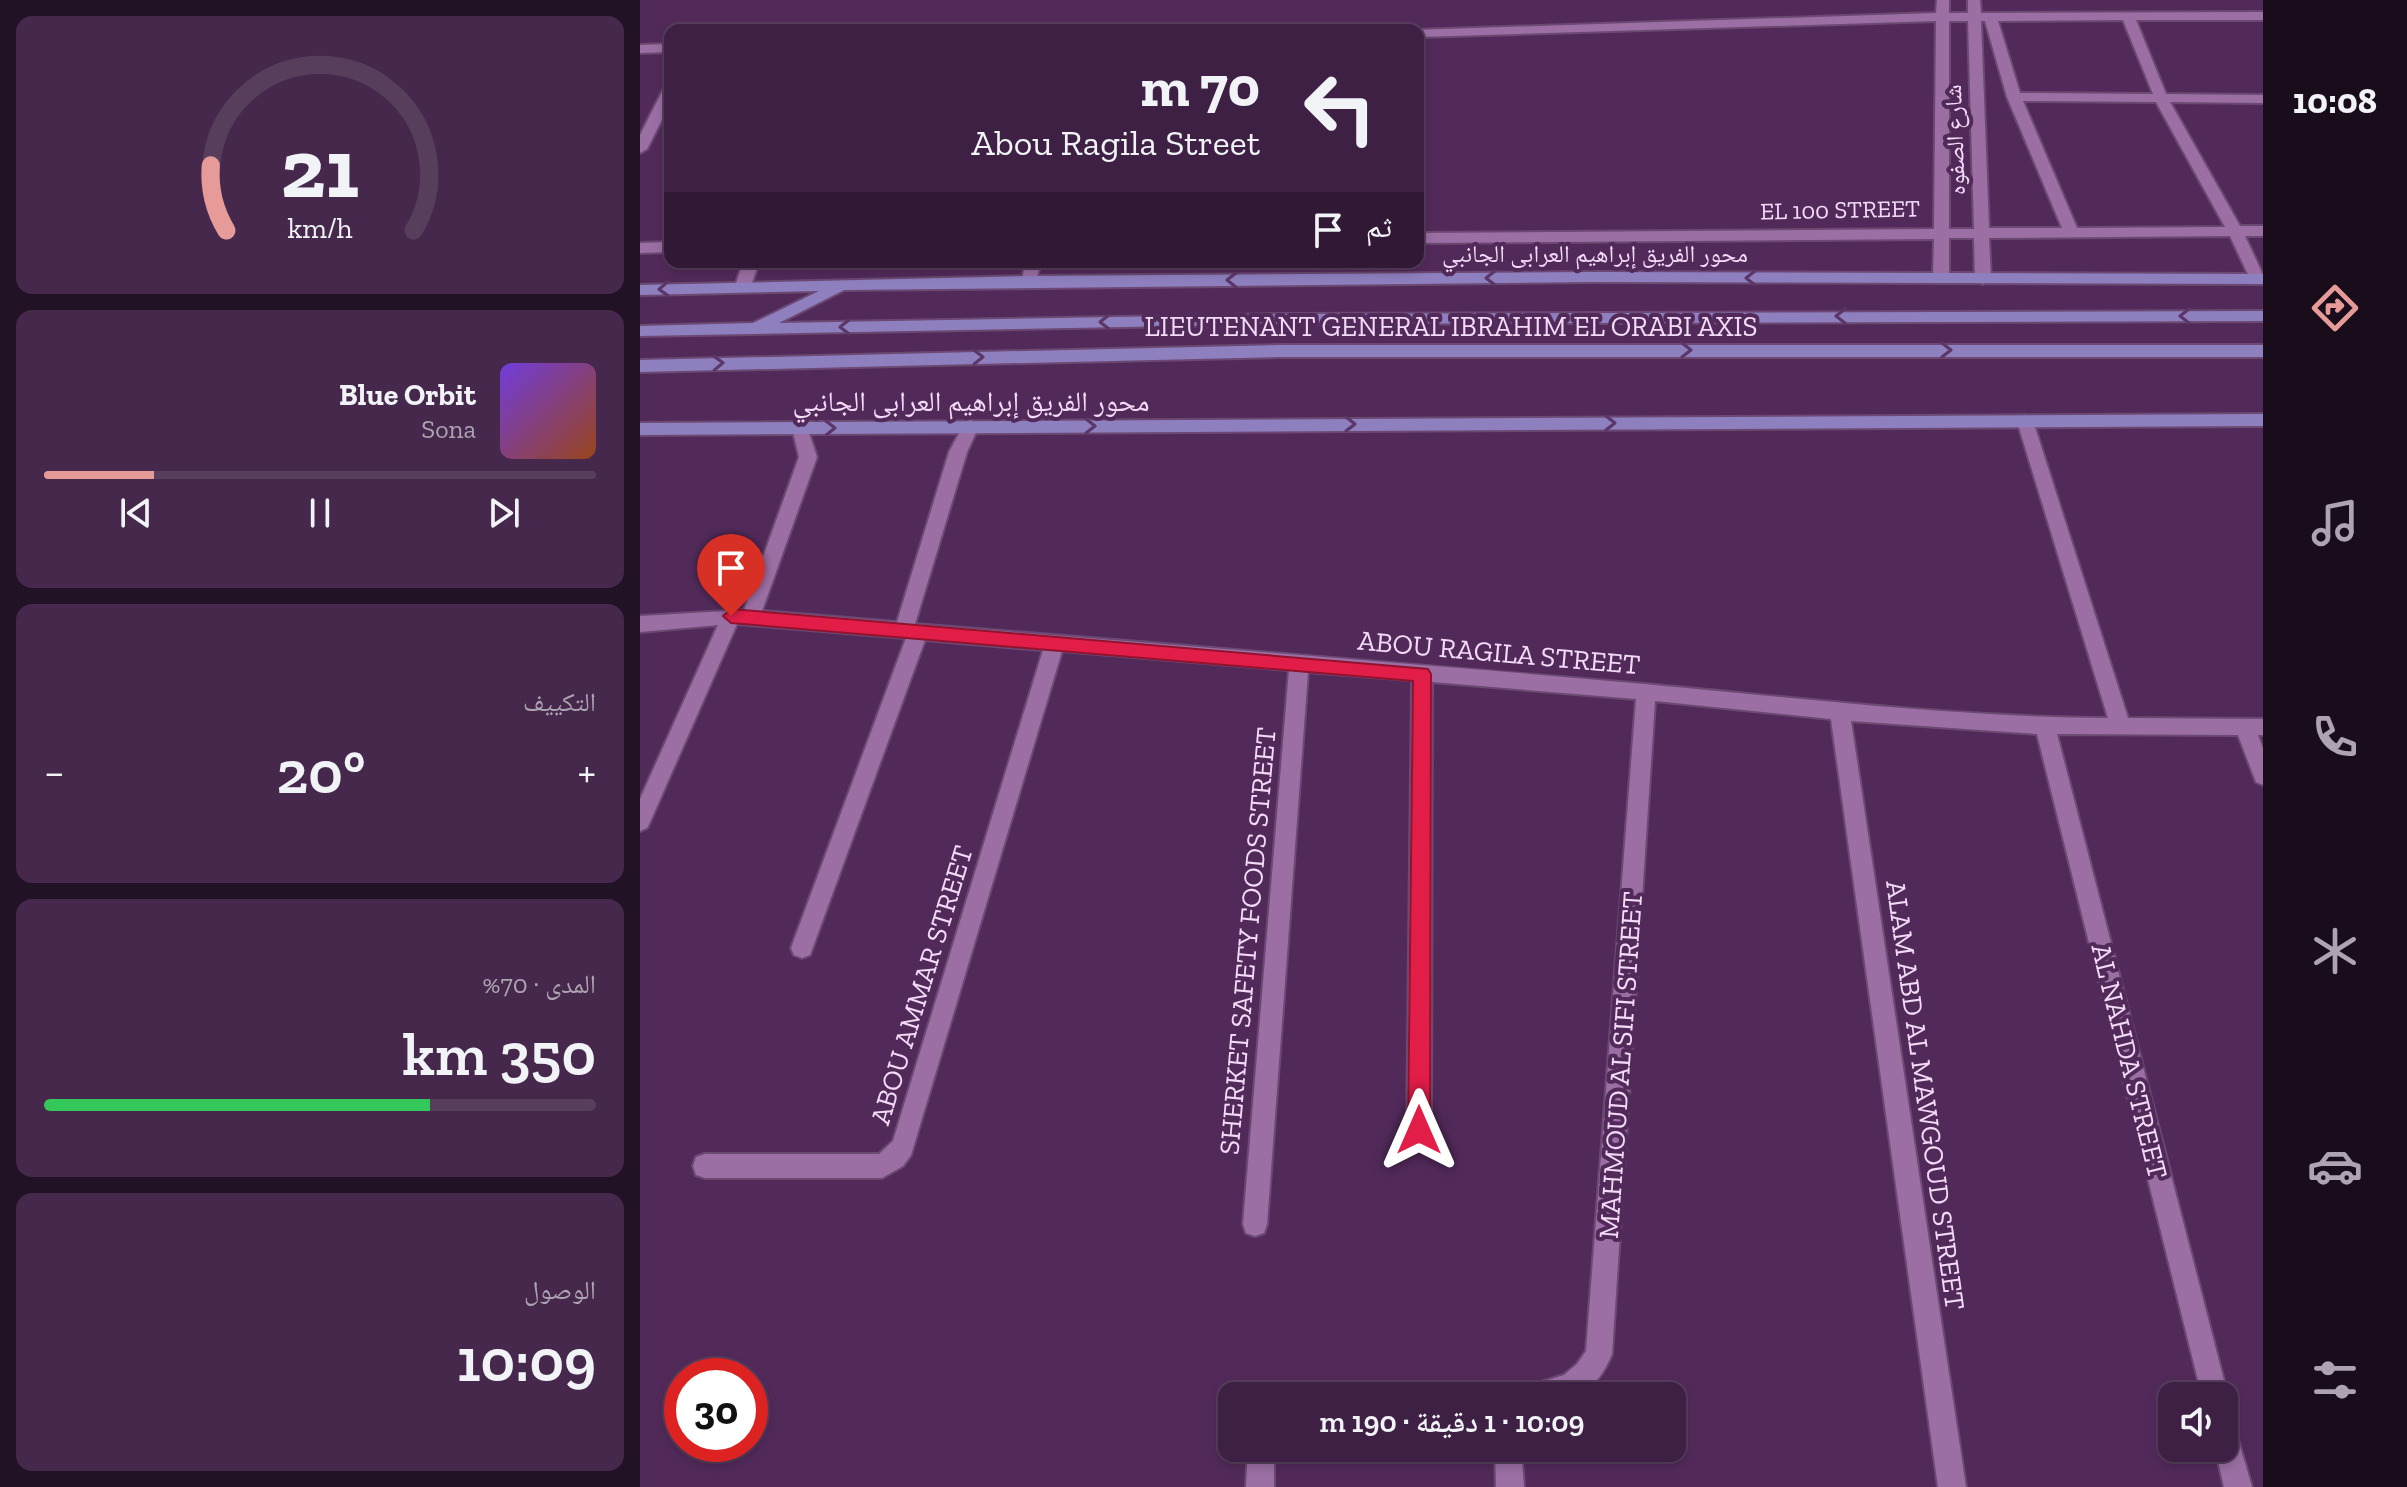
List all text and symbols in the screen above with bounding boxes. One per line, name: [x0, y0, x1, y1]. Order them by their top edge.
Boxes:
text: 70 m: [1140, 53, 1260, 120]
icon: left: [1288, 56, 1392, 160]
text: 10:08: [2293, 79, 2377, 122]
street label: شارع الصفوه: [1938, 84, 1972, 196]
text: 21: [281, 118, 359, 218]
text: Abou Ragila Street: [971, 121, 1260, 164]
street label: EL 100 STREET: [1760, 194, 1920, 225]
icon: arrive: [1306, 208, 1350, 252]
text: ثم: [1366, 209, 1392, 245]
text: km/h: [287, 211, 353, 245]
street label: محور الفريق إبراهيم العرابى الجانبي: [1442, 239, 1748, 273]
one-way arrow: [1484, 269, 1497, 287]
one-way arrow: [1744, 269, 1757, 286]
one-way arrow: [1225, 271, 1238, 289]
icon: directions: [2307, 280, 2363, 336]
one-way arrow: [657, 281, 670, 298]
one-way arrow: [2178, 307, 2191, 325]
one-way arrow: [1834, 308, 1847, 325]
street label: LIEUTENANT GENERAL IBRAHIM EL ORABI AXIS: [1145, 310, 1757, 343]
one-way arrow: [1098, 313, 1111, 331]
one-way arrow: [838, 318, 851, 336]
one-way arrow: [1680, 341, 1693, 359]
one-way arrow: [1940, 341, 1953, 359]
one-way arrow: [972, 348, 985, 366]
one-way arrow: [712, 354, 725, 372]
text: Blue Orbit: [339, 377, 476, 413]
street label: محور الفريق إبراهيم العرابى الجانبي: [792, 385, 1150, 424]
text: Sona: [421, 413, 476, 445]
one-way arrow: [1604, 414, 1617, 432]
one-way arrow: [1344, 415, 1357, 433]
one-way arrow: [1084, 417, 1097, 435]
one-way arrow: [824, 419, 837, 437]
icon: previous: [114, 491, 158, 535]
icon: pause: [298, 491, 342, 535]
icon: next: [482, 491, 526, 535]
icon: music: [2307, 495, 2363, 551]
pin: [697, 534, 765, 616]
icon: arrive: [709, 546, 753, 590]
street label: ABOU RAGILA STREET: [1356, 624, 1642, 681]
text: التكييف: [523, 686, 596, 718]
icon: phone: [2307, 709, 2363, 765]
street label: SHERKET SAFETY FOODS STREET: [1212, 726, 1283, 1156]
text: 20°: [277, 736, 365, 808]
text: −: [44, 745, 65, 798]
text: +: [577, 745, 596, 798]
street label: ABOU AMMAR STREET: [863, 842, 980, 1129]
street label: ALAM ABD AL MAWGOUD STREET: [1879, 878, 1972, 1312]
street label: MAHMOUD AL SIFI STREET: [1592, 890, 1649, 1240]
icon: climate: [2307, 923, 2363, 979]
street label: AL NAHDA STREET: [2084, 940, 2175, 1182]
text: المدى · 70%: [483, 968, 596, 1000]
text: 350 km: [403, 1018, 596, 1090]
position arrow: [1377, 1088, 1461, 1172]
icon: car: [2307, 1138, 2363, 1194]
text: الوصول: [524, 1274, 596, 1306]
text: 10:09: [457, 1324, 596, 1396]
icon: filters: [2307, 1352, 2363, 1408]
speed limit sign: 30: [664, 1358, 768, 1462]
map controls: [2158, 1382, 2238, 1462]
button: sound: [2158, 1382, 2238, 1462]
text: 10:09 · 1 دقيقة · 190 m: [1319, 1404, 1585, 1440]

